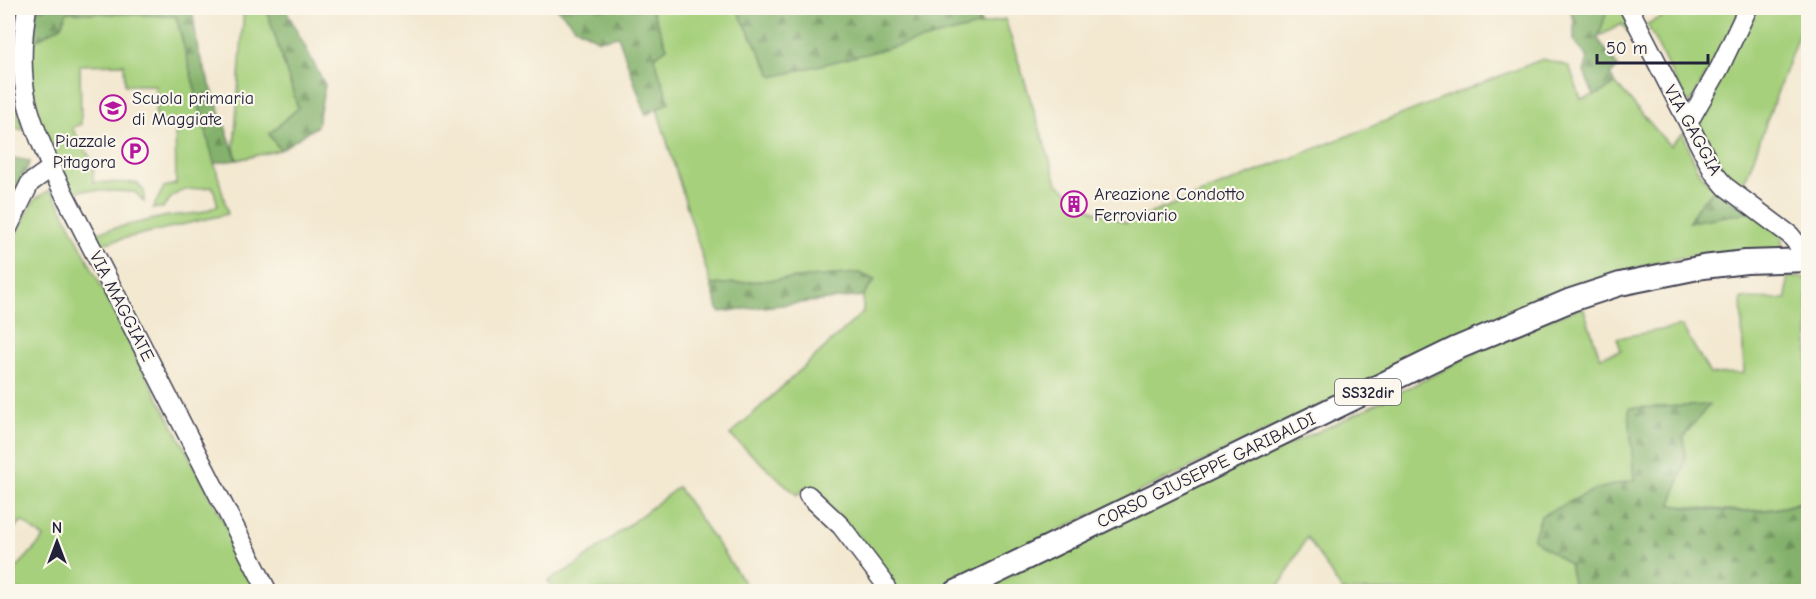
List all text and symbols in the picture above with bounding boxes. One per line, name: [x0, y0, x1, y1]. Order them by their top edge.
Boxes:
scale bar: [1597, 27, 1708, 65]
text: 50 m: [1606, 38, 1648, 59]
street label: VIA GAGGIA: [1659, 82, 1726, 179]
place label: Scuola primaria di Maggiate: [132, 88, 254, 130]
school or university icon: Scuola primaria di Maggiate: [98, 93, 128, 123]
place label: Piazzale Pitagora: [53, 131, 116, 173]
parking icon: Piazzale Pitagora: [120, 136, 150, 166]
place label: Areazione Condotto Ferroviario: [1094, 184, 1245, 226]
building icon: Areazione Condotto Ferroviario: [1059, 189, 1089, 219]
street label: VIA MAGGIATE: [85, 248, 158, 365]
road number: SS32dir: [1335, 379, 1401, 405]
street label: CORSO GIUSEPPE GARIBALDI: [1093, 408, 1319, 533]
north arrow: [27, 512, 87, 572]
text: N: [52, 519, 62, 537]

